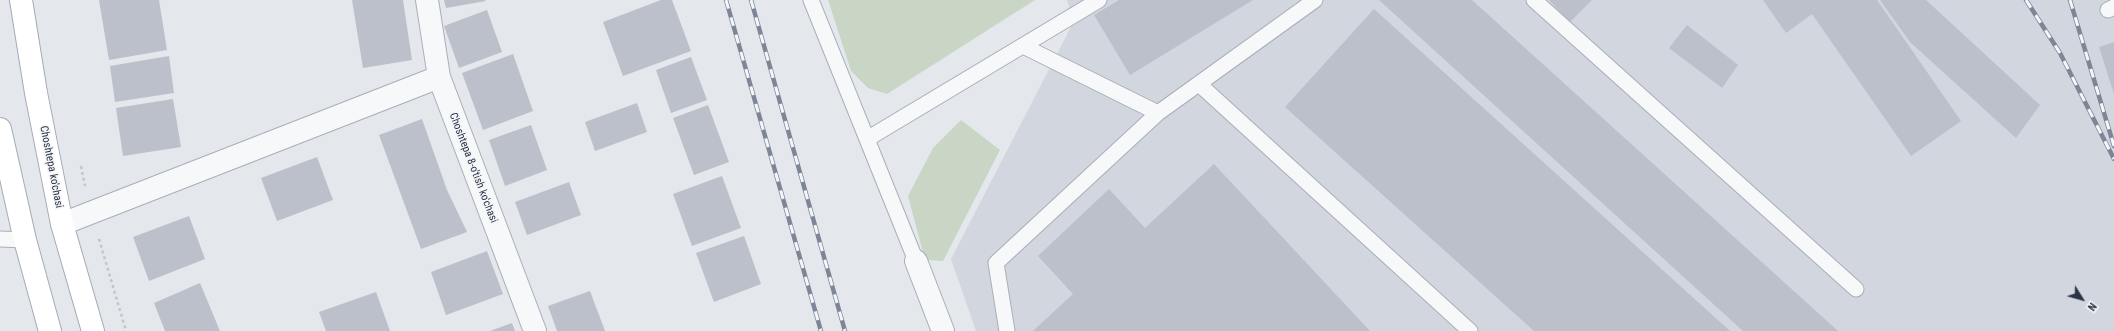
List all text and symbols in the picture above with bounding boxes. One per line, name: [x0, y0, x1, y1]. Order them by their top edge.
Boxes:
street label: Choshtepa 8-o'tish ko'chasi: [446, 111, 500, 225]
street label: Choshtepa ko'chasi: [37, 125, 65, 209]
north arrow: [2062, 279, 2102, 319]
text: N: [2085, 300, 2099, 313]

